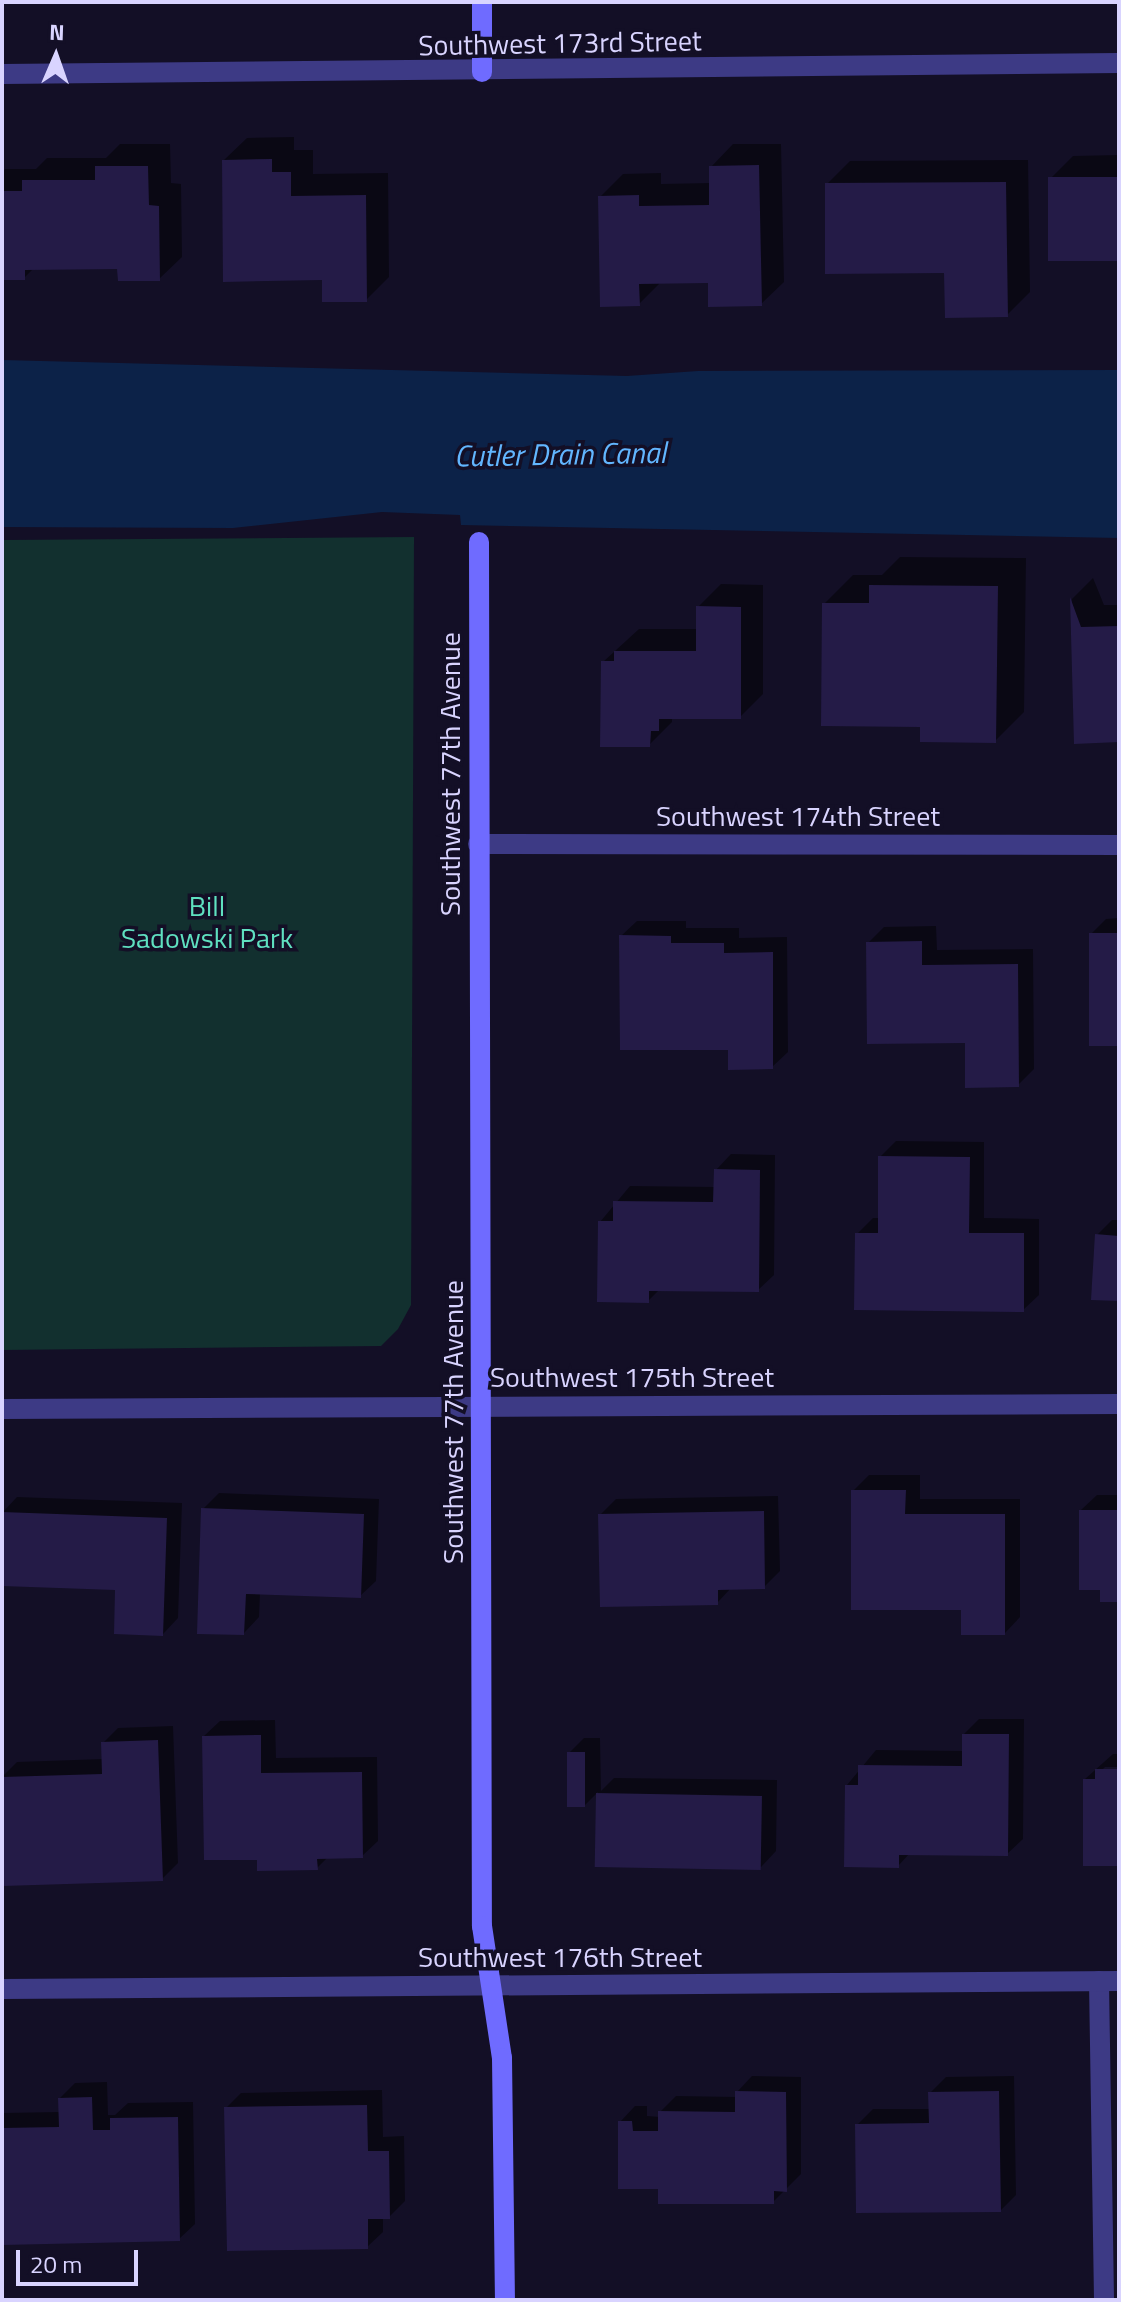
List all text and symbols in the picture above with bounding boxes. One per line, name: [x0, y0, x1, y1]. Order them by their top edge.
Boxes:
text: N: [49, 15, 65, 49]
north arrow: [16, 16, 96, 96]
street label: Southwest 173rd Street: [418, 24, 702, 62]
water label: Cutler Drain Canal: [454, 434, 666, 474]
street label: Southwest 77th Avenue: [433, 632, 467, 916]
street label: Southwest 174th Street: [656, 799, 940, 833]
park label: Bill Sadowski Park: [121, 889, 293, 955]
street label: Southwest 77th Avenue: [436, 1280, 470, 1564]
street label: Southwest 175th Street: [490, 1360, 774, 1394]
street label: Southwest 176th Street: [418, 1940, 702, 1974]
scale bar: [20, 2234, 142, 2284]
text: 20 m: [30, 2246, 82, 2282]

